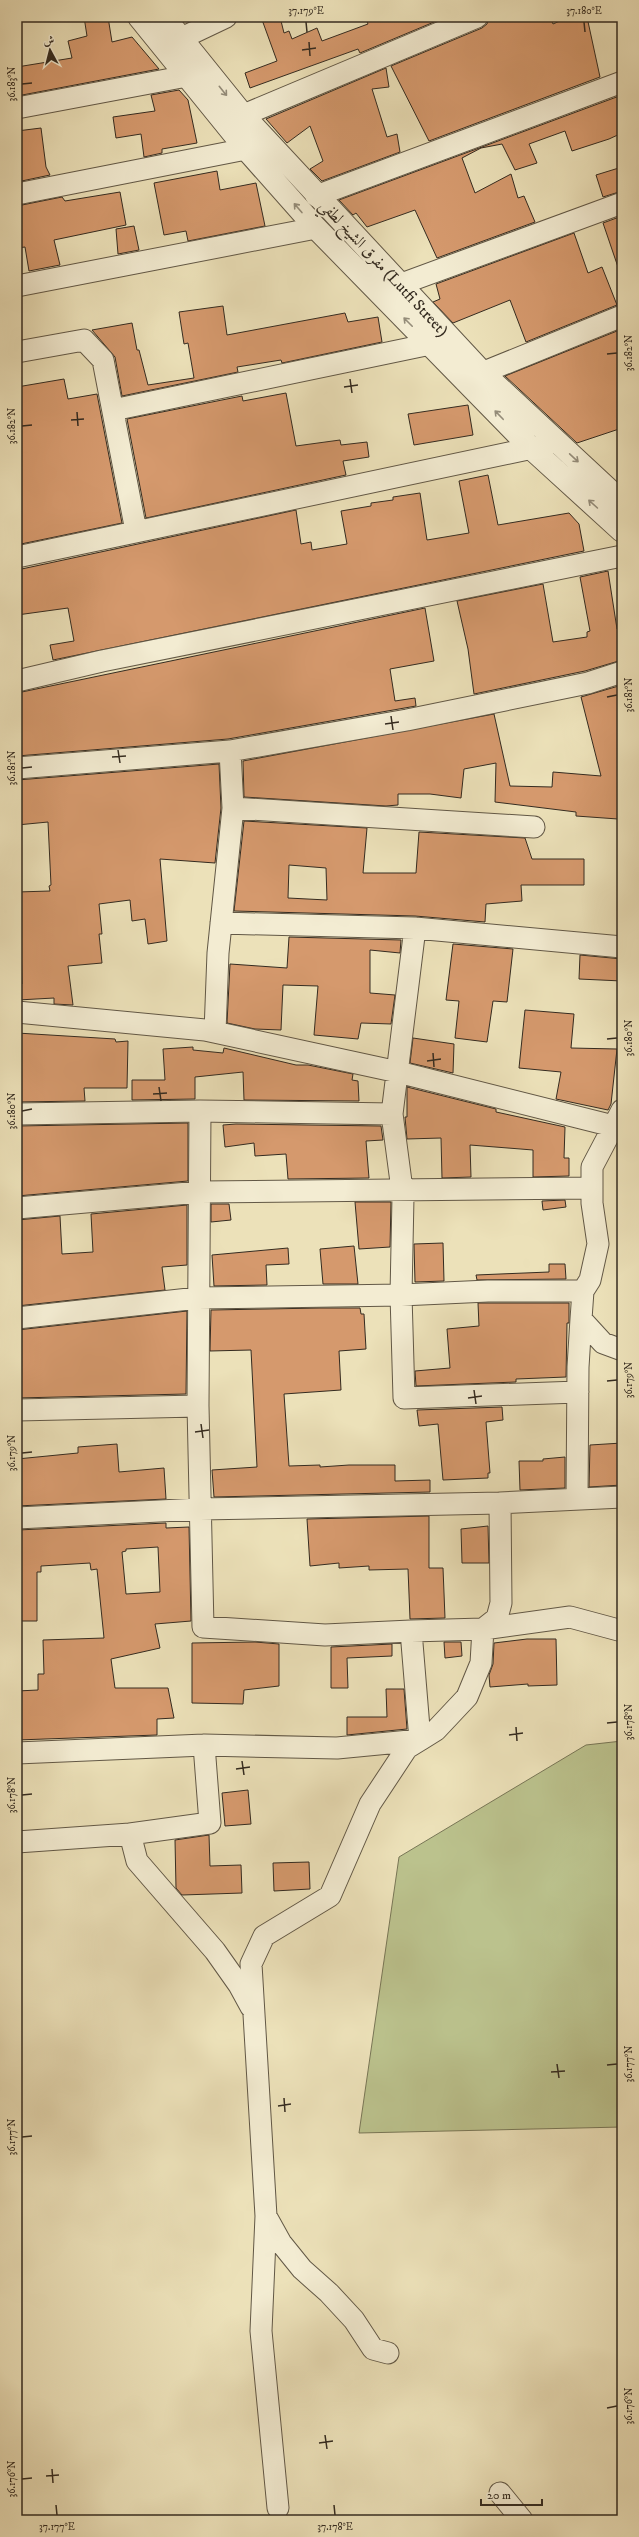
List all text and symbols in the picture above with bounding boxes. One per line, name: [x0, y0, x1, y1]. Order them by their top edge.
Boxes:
text: 37.179°E: [288, 5, 324, 17]
text: 37.180°E: [566, 5, 602, 17]
north arrow: [30, 30, 70, 70]
text: ش: [43, 33, 55, 49]
text: 36.183°N: [6, 66, 18, 102]
one-way arrow: [219, 85, 228, 96]
street label: مفرق الشيخ لطفي (Lutfi Street): [312, 195, 453, 344]
one-way arrow: [294, 203, 303, 214]
one-way arrow: [403, 317, 413, 327]
text: 36.182°N: [623, 335, 635, 371]
text: 36.182°N: [6, 408, 18, 444]
one-way arrow: [494, 410, 503, 420]
one-way arrow: [569, 453, 579, 462]
one-way arrow: [588, 500, 598, 509]
text: 36.181°N: [623, 677, 635, 713]
text: 36.181°N: [6, 750, 18, 786]
text: 36.180°N: [623, 1020, 635, 1056]
text: 36.180°N: [6, 1093, 18, 1129]
text: 36.179°N: [623, 1362, 635, 1398]
text: 36.179°N: [6, 1435, 18, 1471]
text: 36.178°N: [623, 1704, 635, 1740]
text: 36.178°N: [6, 1777, 18, 1813]
text: 36.177°N: [623, 2046, 635, 2082]
text: 36.177°N: [6, 2119, 18, 2155]
text: 36.176°N: [623, 2388, 635, 2424]
text: 36.176°N: [6, 2461, 18, 2497]
scale bar: [481, 2481, 542, 2507]
text: 20 m: [487, 2488, 511, 2503]
text: 37.177°E: [39, 2521, 75, 2533]
text: 37.178°E: [317, 2521, 353, 2533]

